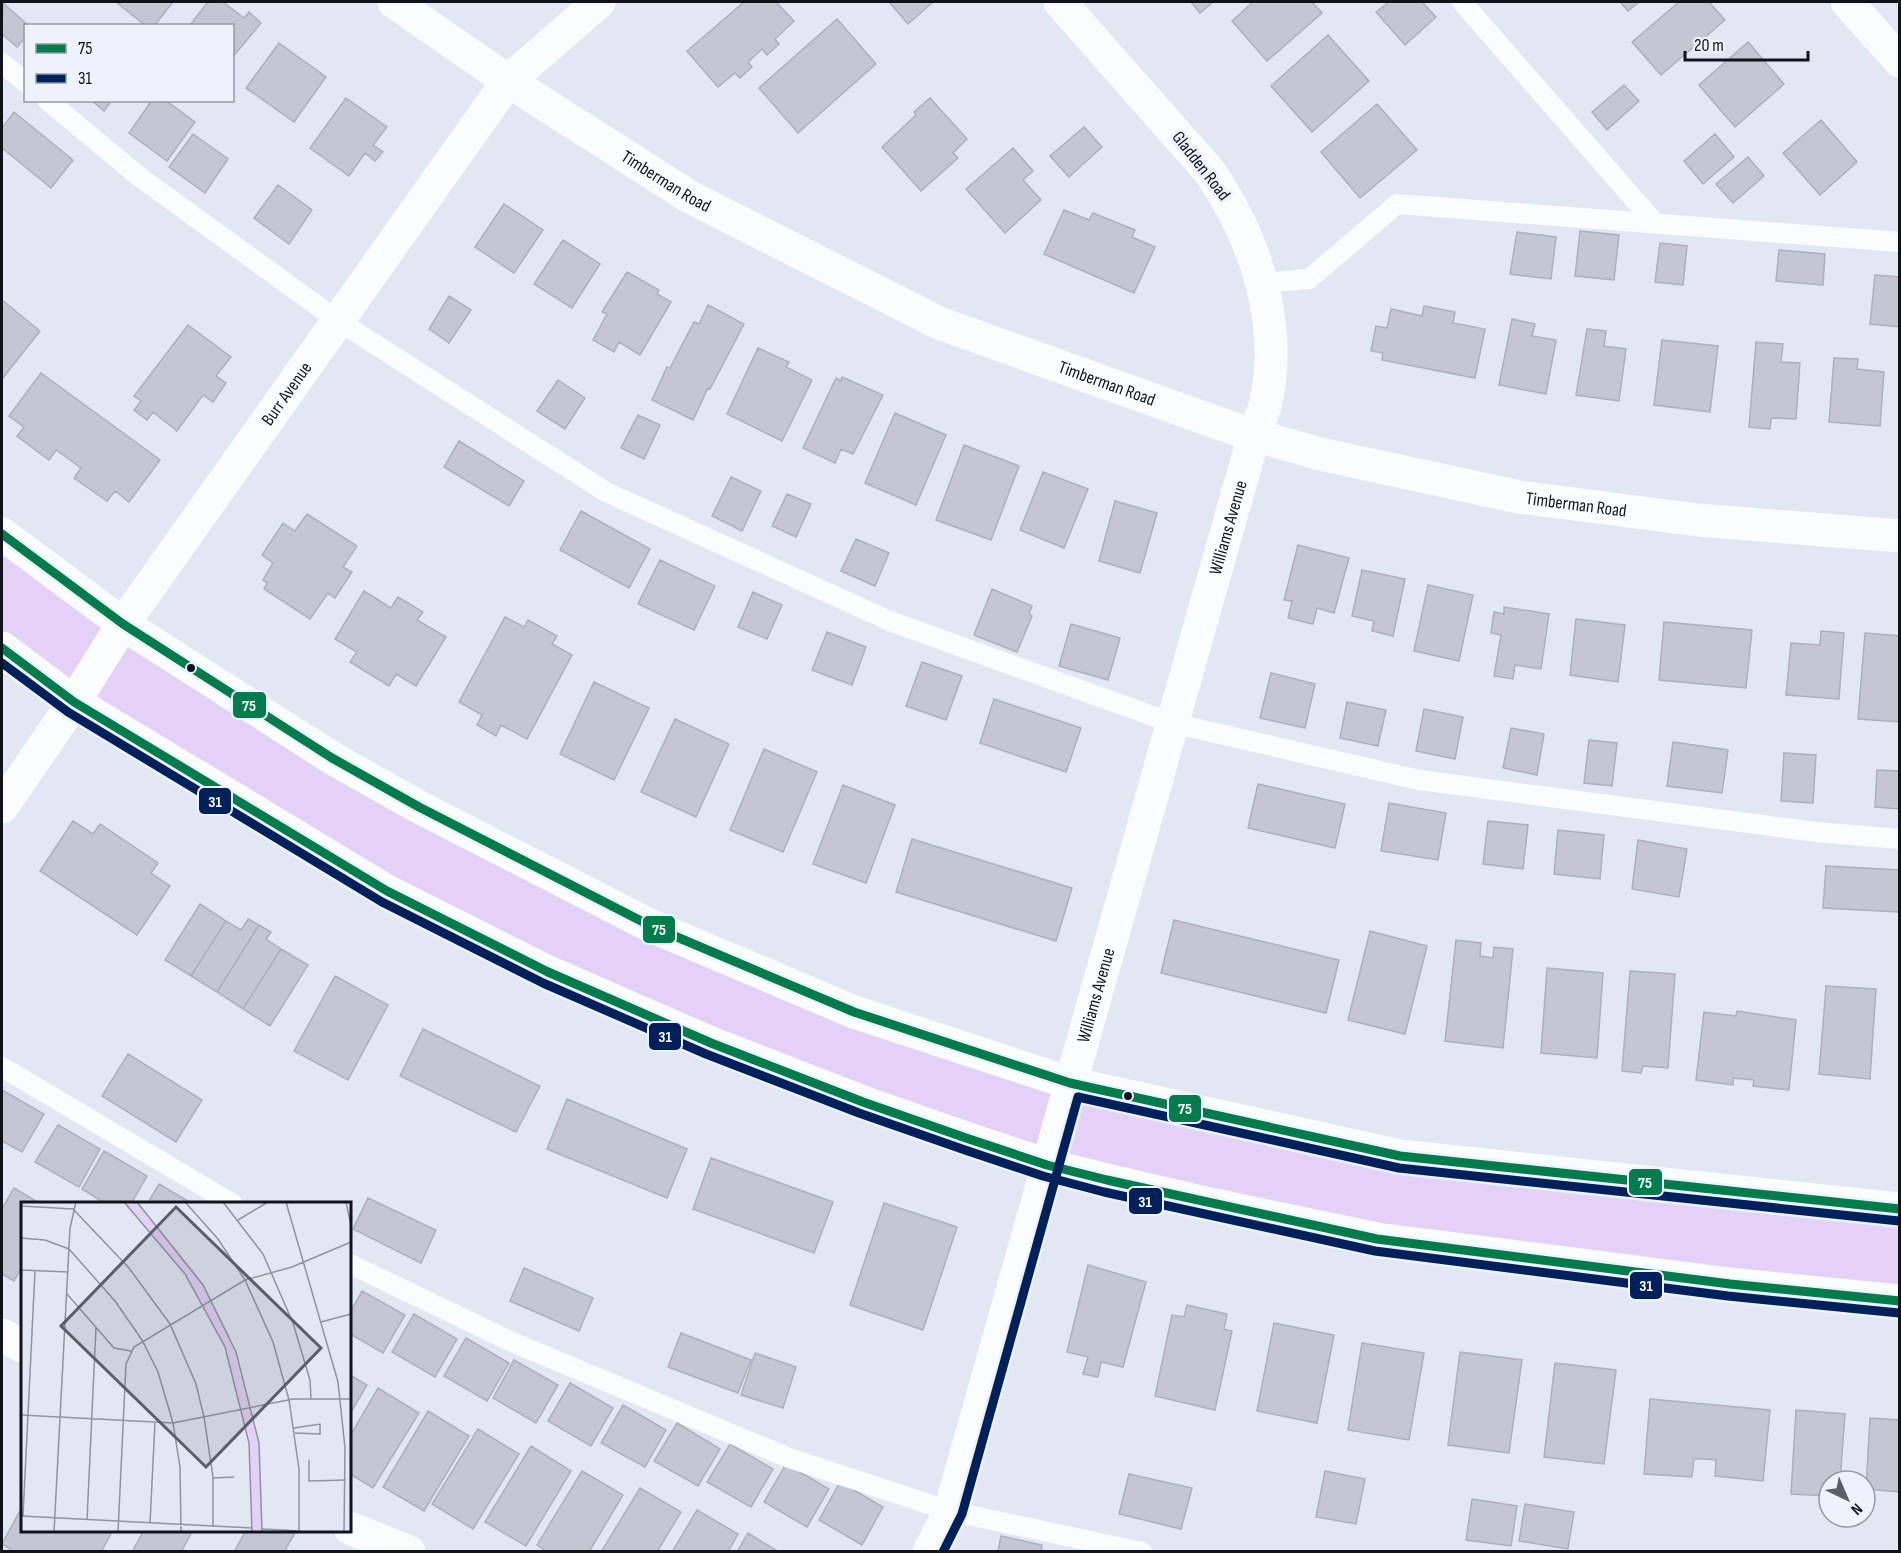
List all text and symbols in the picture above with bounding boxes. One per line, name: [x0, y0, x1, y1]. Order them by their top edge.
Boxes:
legend: [24, 24, 234, 102]
scale bar: [1685, 24, 1808, 62]
text: 20 m: [1694, 35, 1724, 56]
text: 75: [78, 38, 92, 59]
text: 31: [78, 68, 93, 89]
street label: Gladden Road: [1167, 127, 1235, 205]
street label: Timberman Road: [618, 146, 714, 216]
street label: Timberman Road: [1056, 356, 1158, 410]
street label: Burr Avenue: [257, 358, 316, 429]
street label: Williams Avenue: [1204, 478, 1251, 577]
street label: Timberman Road: [1525, 488, 1628, 521]
unlabelled marker: [185, 662, 197, 674]
line badge: 75: [232, 691, 267, 719]
text: 75: [242, 697, 256, 716]
line badge: 31: [198, 787, 232, 815]
text: 31: [208, 793, 222, 812]
line badge: 75: [642, 915, 676, 944]
text: 75: [652, 921, 666, 940]
street label: Williams Avenue: [1072, 946, 1119, 1045]
line badge: 31: [648, 1022, 682, 1051]
text: 31: [658, 1028, 672, 1047]
unlabelled marker: [1122, 1090, 1134, 1102]
line badge: 75: [1168, 1094, 1202, 1123]
text: 75: [1178, 1100, 1192, 1119]
line badge: 75: [1628, 1168, 1663, 1196]
text: 75: [1638, 1174, 1652, 1193]
line badge: 31: [1128, 1187, 1163, 1215]
text: 31: [1138, 1193, 1152, 1212]
inset map: [21, 1202, 351, 1532]
line badge: 31: [1629, 1271, 1663, 1300]
text: 31: [1639, 1277, 1653, 1296]
north arrow: [1817, 1469, 1877, 1529]
text: N: [1847, 1499, 1866, 1519]

